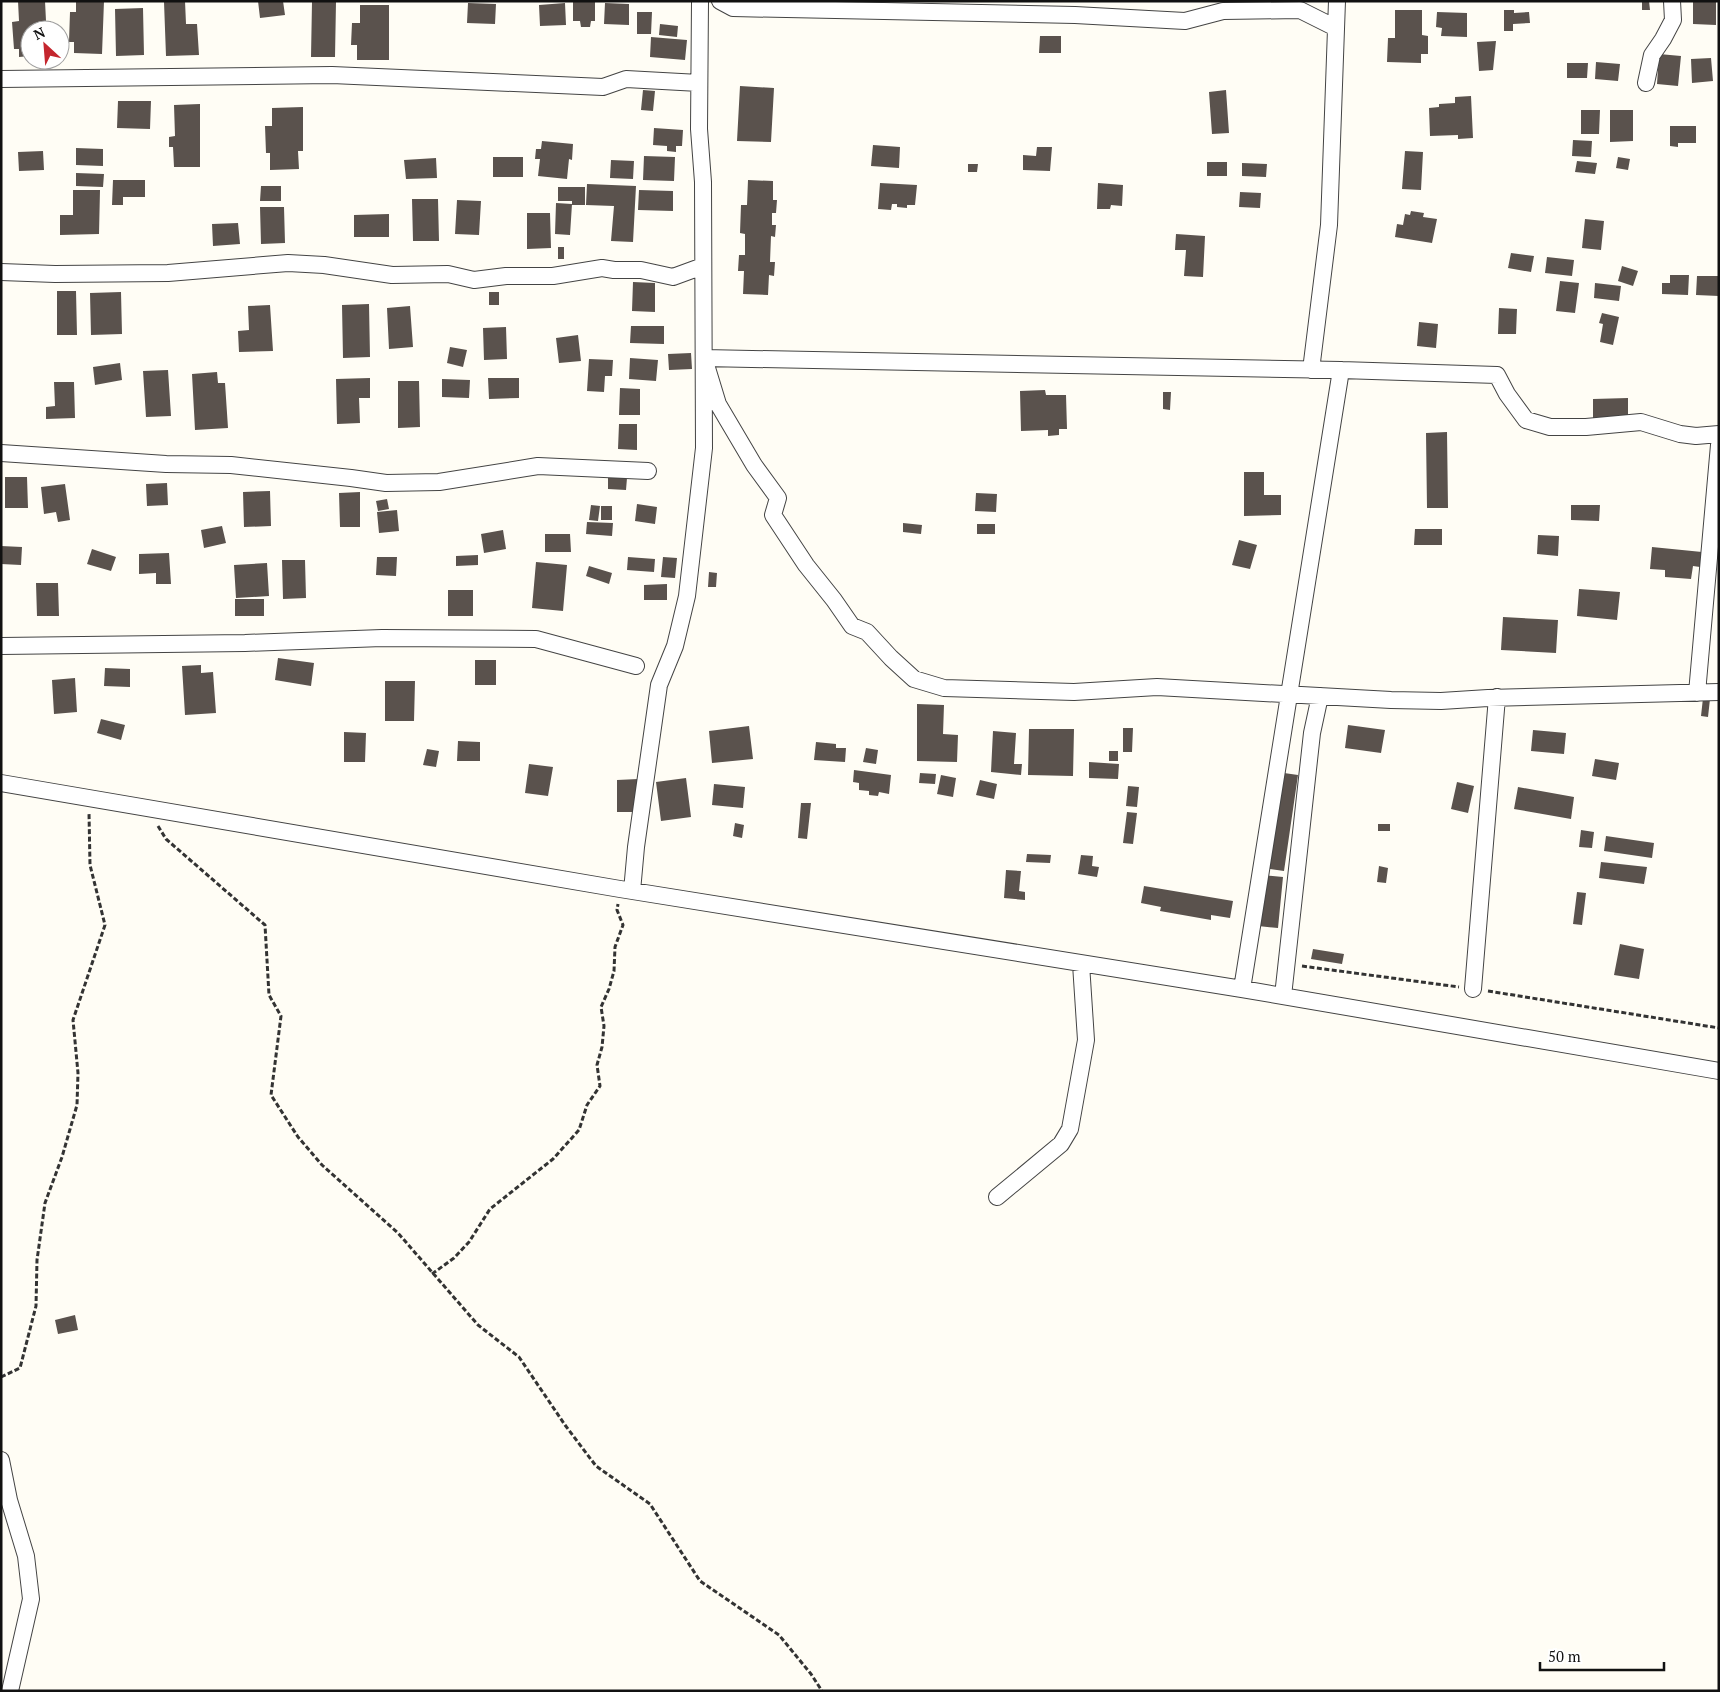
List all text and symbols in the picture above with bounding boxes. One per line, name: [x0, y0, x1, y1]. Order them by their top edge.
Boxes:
north arrow: [20, 20, 70, 70]
text: N: [30, 22, 48, 44]
scale bar: [1540, 1640, 1664, 1672]
text: 50 m: [1548, 1646, 1581, 1666]

